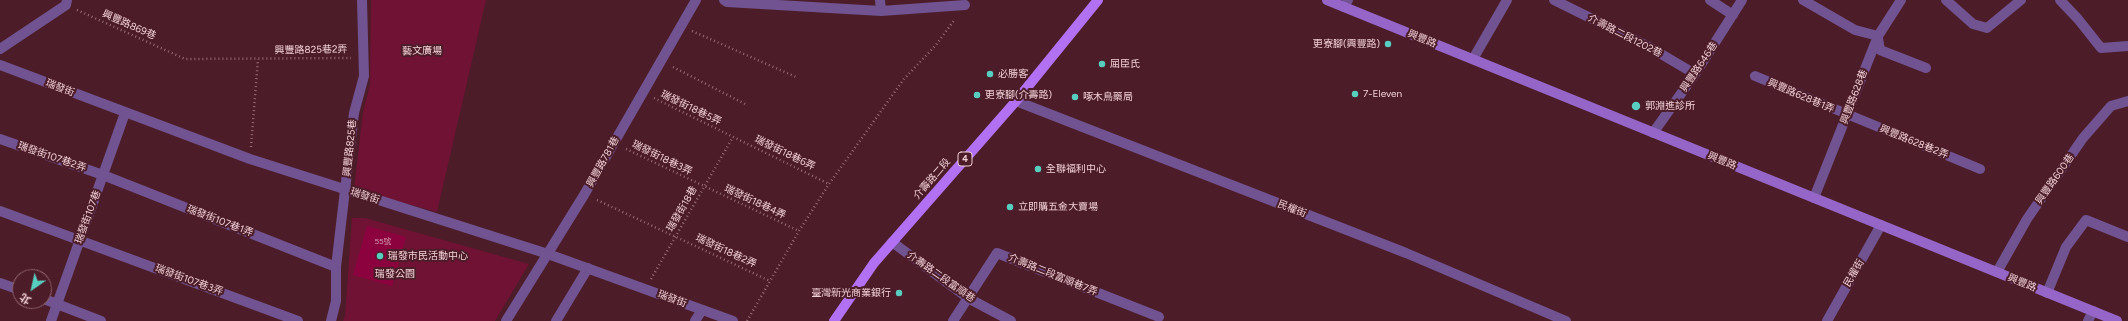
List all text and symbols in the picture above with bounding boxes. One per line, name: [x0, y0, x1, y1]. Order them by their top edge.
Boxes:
street label: 興豐路869巷: [100, 8, 158, 42]
street label: 介壽路二段1202巷: [1586, 12, 1664, 60]
street label: 興豐路: [1406, 28, 1438, 50]
place label: 更寮腳(興豐路): [1313, 38, 1380, 50]
marker: 更寮腳(興豐路): [1383, 39, 1393, 49]
street label: 興豐路646巷: [1678, 40, 1720, 94]
street label: 興豐路825巷2弄: [274, 43, 348, 57]
park label: 藝文廣場: [402, 45, 442, 57]
place label: 屈臣氏: [1110, 58, 1140, 70]
marker: 屈臣氏: [1097, 59, 1107, 69]
place label: 必勝客: [998, 68, 1028, 80]
street label: 興豐路628巷: [1838, 68, 1870, 126]
marker: 必勝客: [985, 69, 995, 79]
street label: 瑞發街: [44, 77, 76, 99]
street label: 興豐路628巷1弄: [1766, 77, 1836, 115]
street label: 瑞發街18巷5弄: [659, 88, 723, 128]
place label: 7-Eleven: [1363, 88, 1402, 100]
place label: 更寮腳(介壽路): [985, 89, 1052, 101]
marker: 7-Eleven: [1350, 89, 1360, 99]
marker: 更寮腳(介壽路): [972, 90, 982, 100]
place label: 啄木鳥藥局: [1083, 91, 1133, 103]
marker: 啄木鳥藥局: [1070, 92, 1080, 102]
marker: 郭淵進診所: [1630, 100, 1642, 112]
place label: 郭淵進診所: [1645, 100, 1695, 112]
street label: 興豐路825巷: [341, 119, 359, 177]
street label: 興豐路628巷2弄: [1878, 123, 1950, 161]
street label: 瑞發街18巷6弄: [753, 133, 817, 173]
street label: 興豐路781巷: [584, 135, 622, 189]
street label: 瑞發街18巷3弄: [630, 138, 694, 178]
street label: 瑞發街107巷2弄: [16, 140, 88, 174]
street label: 興豐路: [1706, 150, 1738, 172]
road number: 4: [958, 152, 972, 166]
street label: 興豐路600巷: [2033, 152, 2077, 206]
street label: 介壽路二段: [911, 156, 953, 202]
place label: 全聯福利中心: [1046, 163, 1106, 175]
marker: 全聯福利中心: [1033, 164, 1043, 174]
street label: 瑞發街18巷4弄: [722, 183, 788, 221]
street label: 瑞發街18巷: [664, 184, 700, 234]
street label: 瑞發街: [349, 186, 381, 206]
street label: 瑞發街107巷: [73, 189, 103, 245]
street label: 民權街: [1276, 198, 1308, 220]
place label: 立即購五金大賣場: [1018, 201, 1098, 213]
marker: 立即購五金大賣場: [1005, 202, 1015, 212]
street label: 瑞發街107巷1弄: [185, 203, 255, 239]
street label: 瑞發街18巷2弄: [694, 232, 758, 270]
house number: 55號: [374, 237, 392, 247]
street label: 介壽路二段富順巷: [905, 249, 977, 305]
place label: 瑞發市民活動中心: [388, 250, 468, 262]
marker: 瑞發市民活動中心: [375, 251, 385, 261]
street label: 介壽路二段富順巷7弄: [1007, 252, 1099, 298]
street label: 民權街: [1841, 257, 1867, 289]
street label: 瑞發街107巷3弄: [153, 262, 225, 298]
park label: 瑞發公園: [375, 268, 415, 280]
north arrow: [12, 269, 52, 309]
street label: 興豐路: [2006, 272, 2038, 294]
place label: 臺灣新光商業銀行: [811, 287, 891, 299]
street label: 瑞發街: [656, 288, 688, 310]
marker: 臺灣新光商業銀行: [894, 288, 904, 298]
text: 北: [17, 290, 34, 307]

